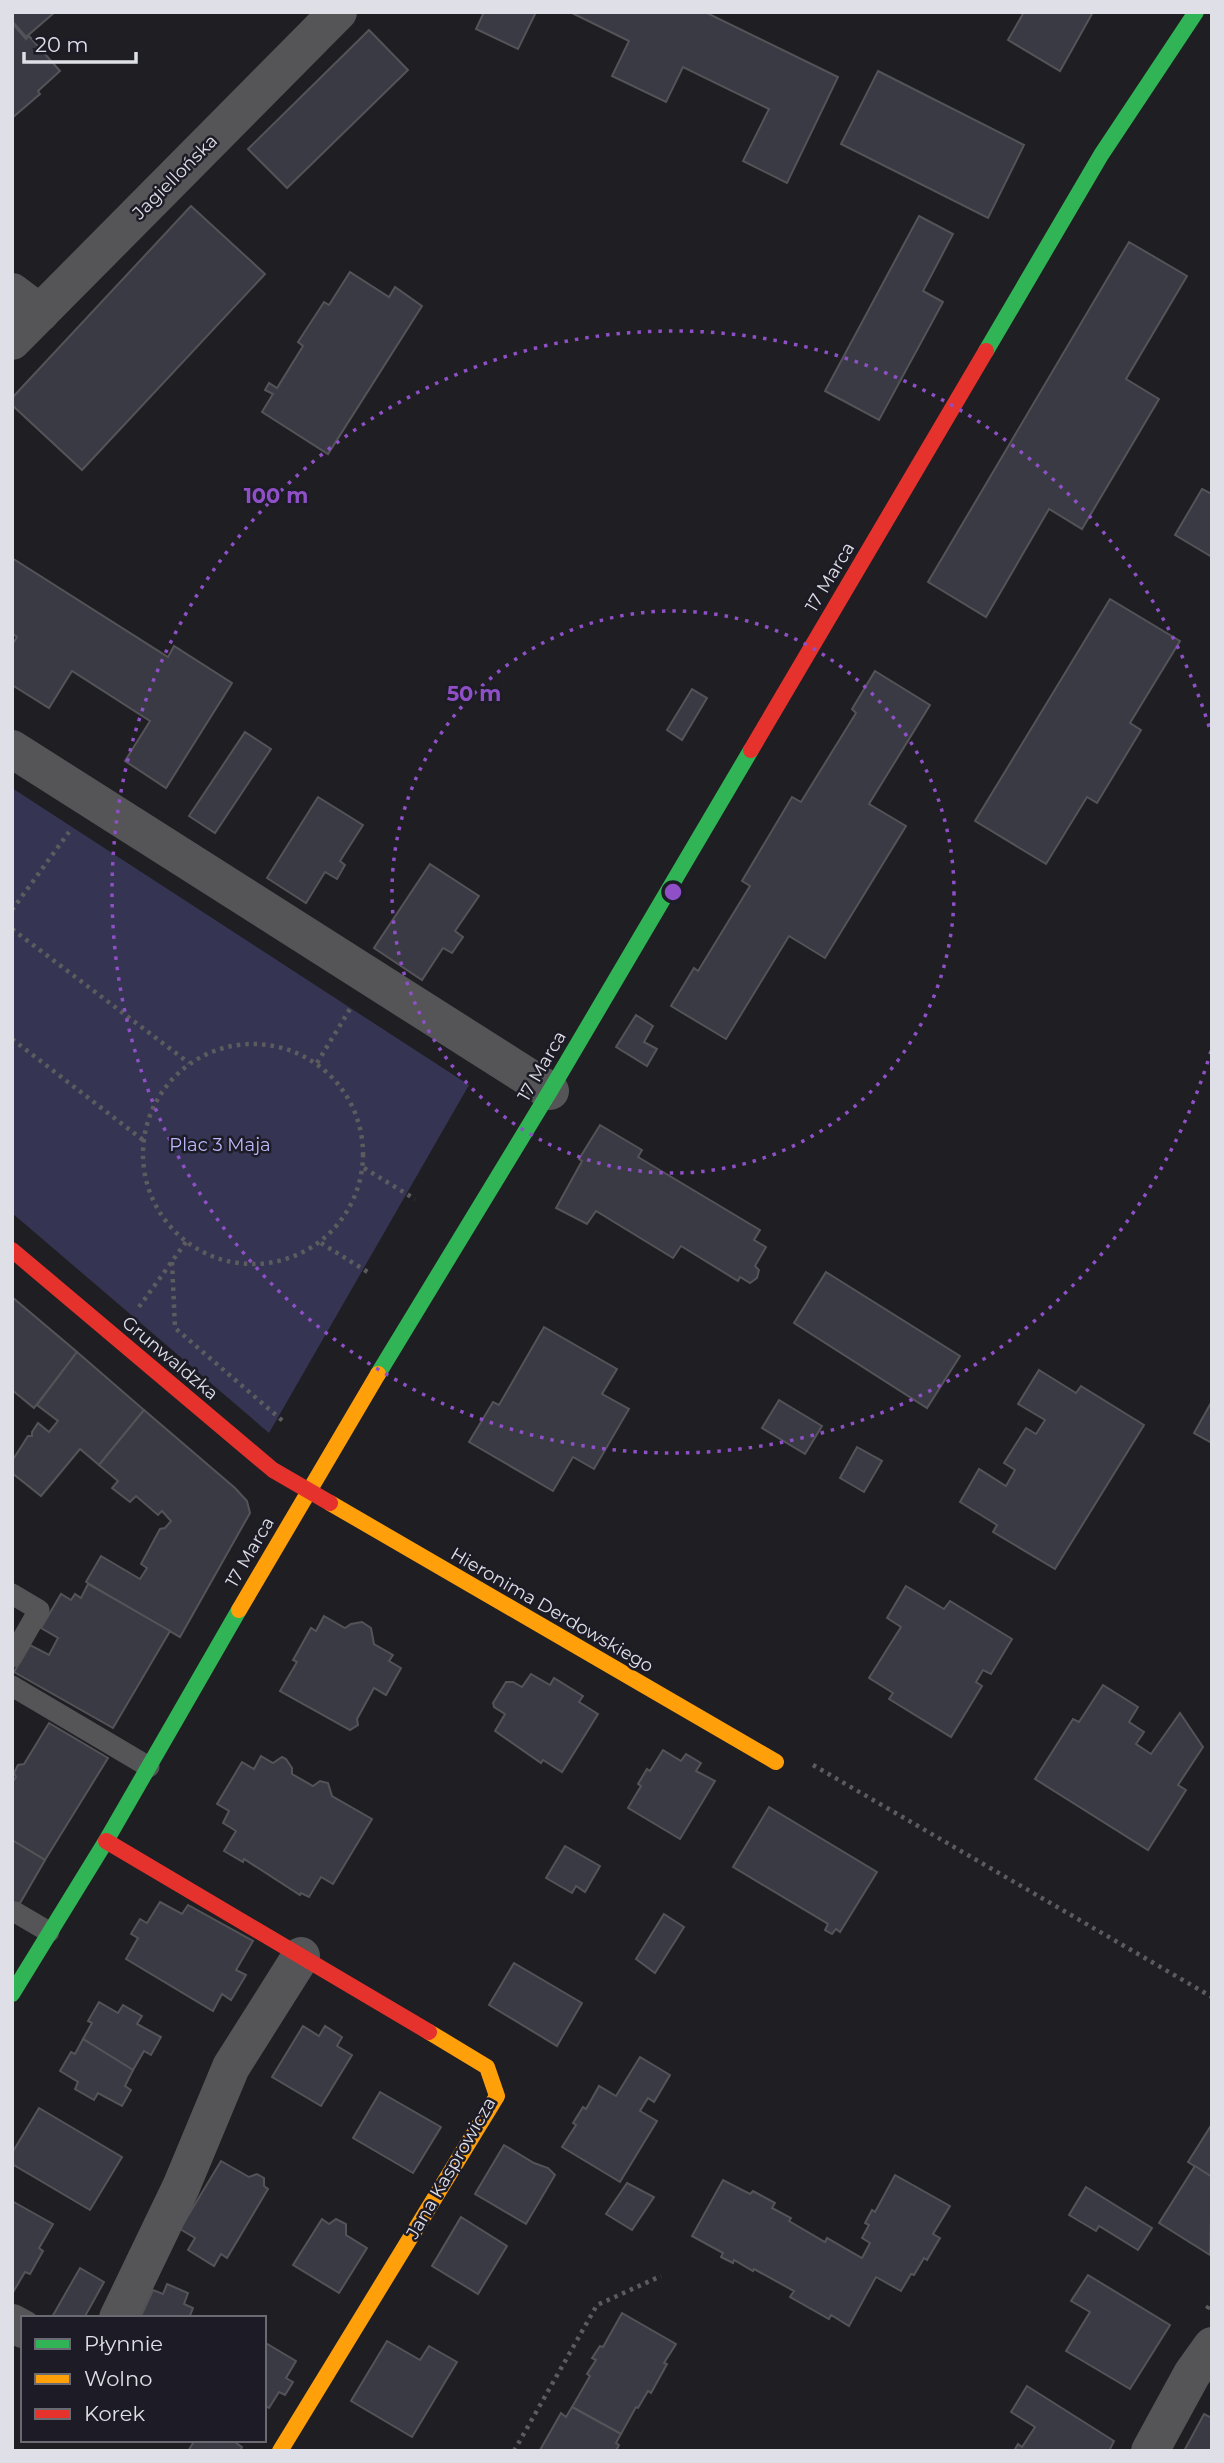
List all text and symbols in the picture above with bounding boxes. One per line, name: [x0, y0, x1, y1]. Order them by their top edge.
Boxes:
scale bar: [24, 21, 136, 65]
text: 20 m: [35, 32, 89, 57]
street label: Jagiellońska: [127, 130, 222, 225]
text: 100 m: [244, 483, 308, 508]
street label: 17 Marca: [801, 538, 859, 616]
text: 50 m: [447, 681, 501, 706]
centre of rings: [661, 880, 685, 904]
street label: 17 Marca: [513, 1027, 571, 1105]
park label: Plac 3 Maja: [169, 1134, 271, 1156]
street label: Grunwaldzka: [117, 1311, 223, 1405]
street label: 17 Marca: [221, 1513, 279, 1591]
street label: Hieronima Derdowskiego: [447, 1543, 657, 1677]
street label: Jana Kasprowicza: [401, 2093, 500, 2244]
legend: [21, 2316, 266, 2442]
text: Płynnie: [84, 2331, 163, 2356]
text: Wolno: [84, 2366, 152, 2391]
text: Korek: [84, 2401, 145, 2426]

